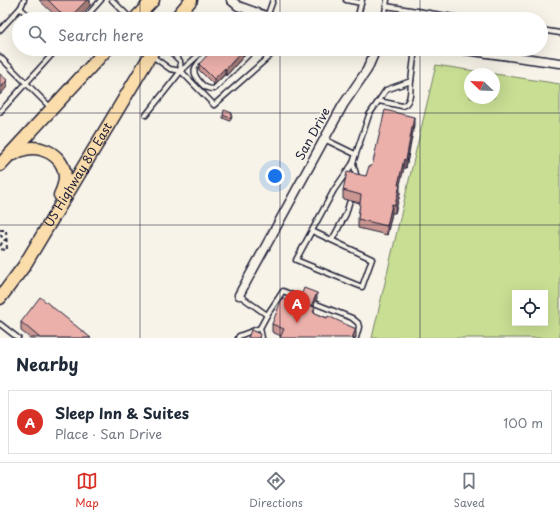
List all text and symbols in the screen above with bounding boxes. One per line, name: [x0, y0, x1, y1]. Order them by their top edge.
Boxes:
search box: [12, 12, 548, 56]
icon: search: [26, 23, 48, 45]
text: Search here: [58, 23, 144, 46]
north arrow: [464, 68, 500, 104]
street label: San Drive: [290, 104, 334, 163]
street label: US Highway 80 East: [39, 119, 116, 230]
your location: [265, 166, 285, 186]
pin: A: [284, 290, 310, 323]
map controls: [512, 290, 548, 326]
button: locate: [512, 290, 548, 326]
text: Nearby: [16, 351, 78, 377]
text: Sleep Inn & Suites: [55, 401, 189, 424]
text: A: [25, 413, 35, 432]
text: 100 m: [503, 413, 543, 432]
text: Place · San Drive: [55, 424, 162, 443]
tab: Map: [75, 470, 99, 511]
tab: Directions: [249, 470, 303, 511]
tab: Saved: [453, 470, 485, 511]

